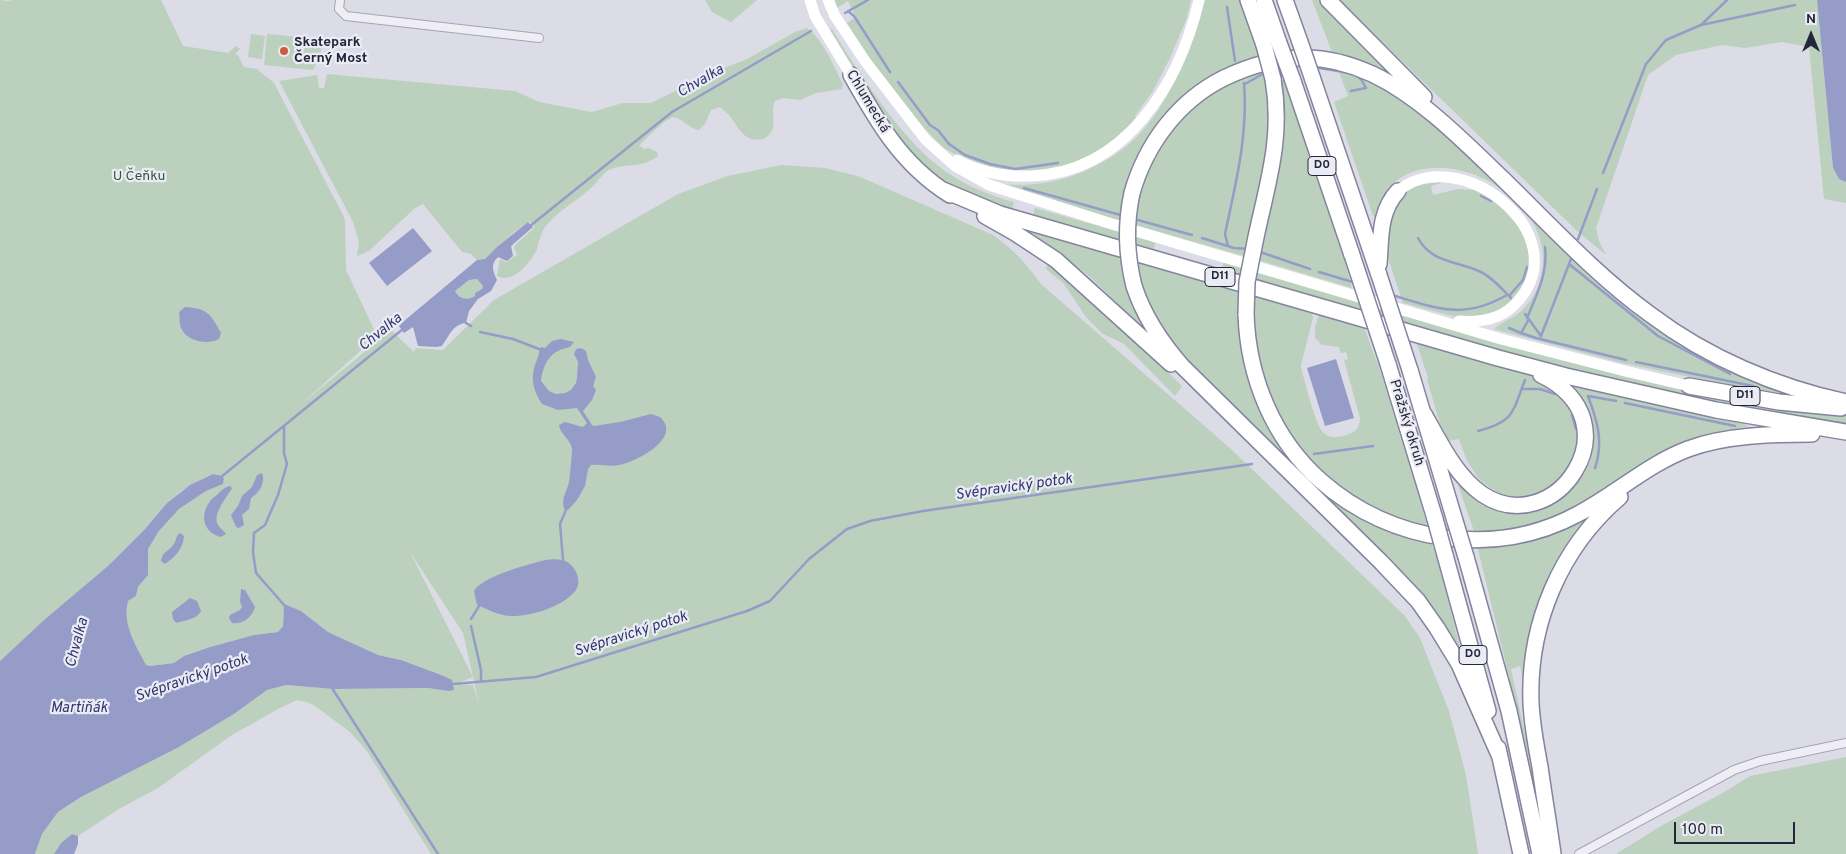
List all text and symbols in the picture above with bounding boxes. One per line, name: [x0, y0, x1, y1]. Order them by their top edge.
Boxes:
north arrow: [1786, 10, 1836, 60]
text: N: [1806, 11, 1816, 28]
place label: Skatepark Černý Most: [294, 35, 367, 68]
marker: Skatepark Černý Most: [278, 45, 290, 57]
water label: Chvalka: [675, 62, 727, 102]
street label: Chlumecká: [842, 68, 892, 136]
road number: D0: [1308, 157, 1336, 176]
park label: U Čeňku: [113, 169, 165, 185]
road number: D11: [1205, 268, 1235, 286]
water label: Chvalka: [356, 310, 406, 356]
street label: Pražský okruh: [1385, 378, 1427, 468]
road number: D11: [1730, 386, 1760, 406]
water label: Svépravický potok: [954, 471, 1074, 505]
water label: Svépravický potok: [572, 608, 690, 662]
water label: Chvalka: [63, 616, 93, 670]
road number: D0: [1459, 646, 1487, 664]
water label: Svépravický potok: [133, 651, 251, 707]
water label: Martiňák: [51, 700, 107, 718]
scale bar: [1676, 812, 1797, 844]
text: 100 m: [1682, 821, 1723, 840]

